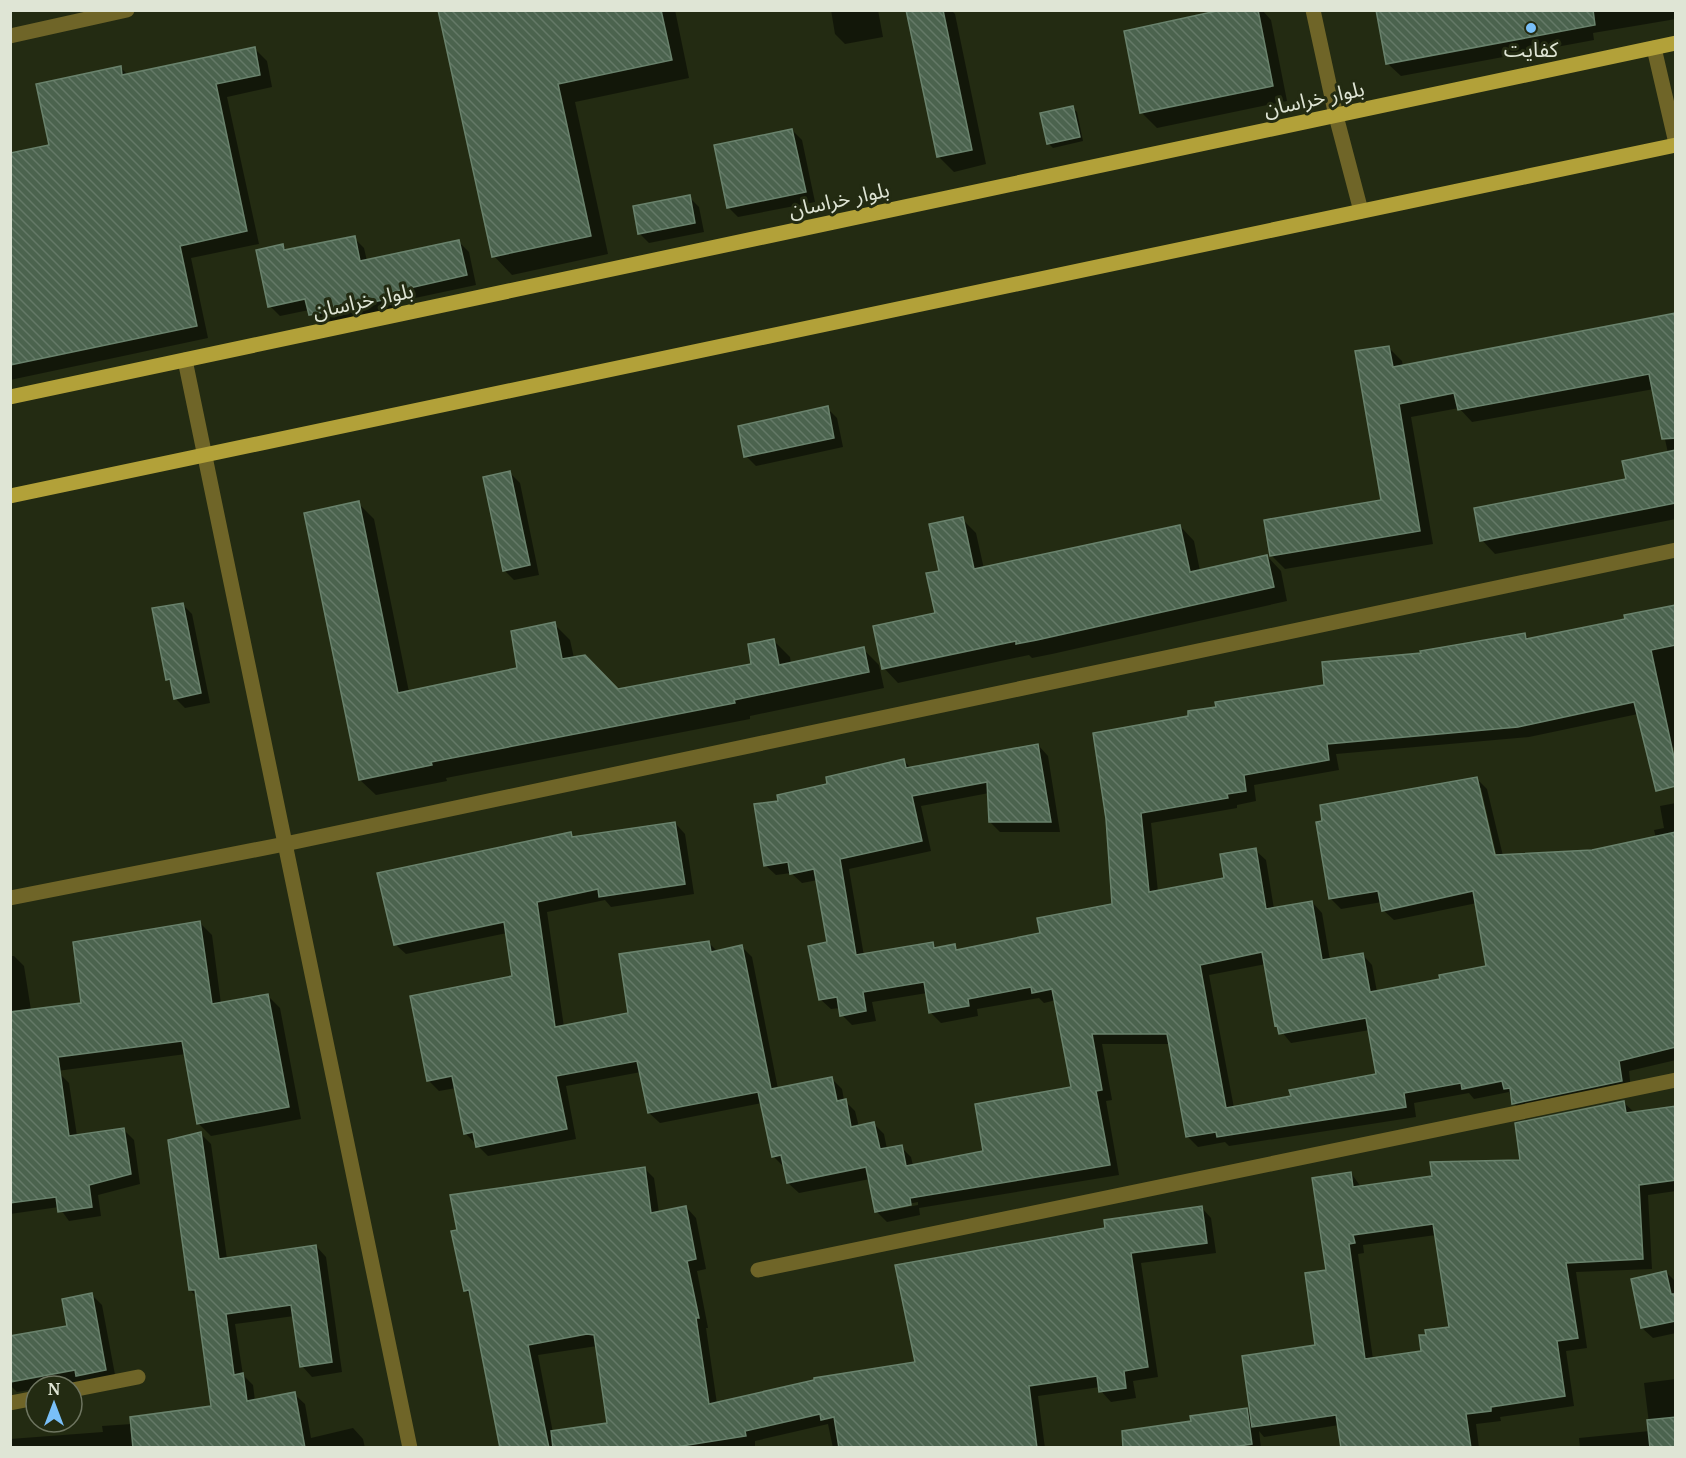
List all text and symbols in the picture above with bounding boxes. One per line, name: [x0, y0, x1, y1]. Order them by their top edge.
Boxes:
marker: کفایت: [1524, 21, 1538, 35]
place label: کفایت: [1504, 35, 1559, 63]
street label: بلوار خراسان: [1261, 74, 1367, 122]
street label: بلوار خراسان: [786, 175, 892, 223]
street label: بلوار خراسان: [310, 276, 416, 324]
north arrow: [24, 1374, 84, 1434]
text: N: [48, 1378, 61, 1400]

